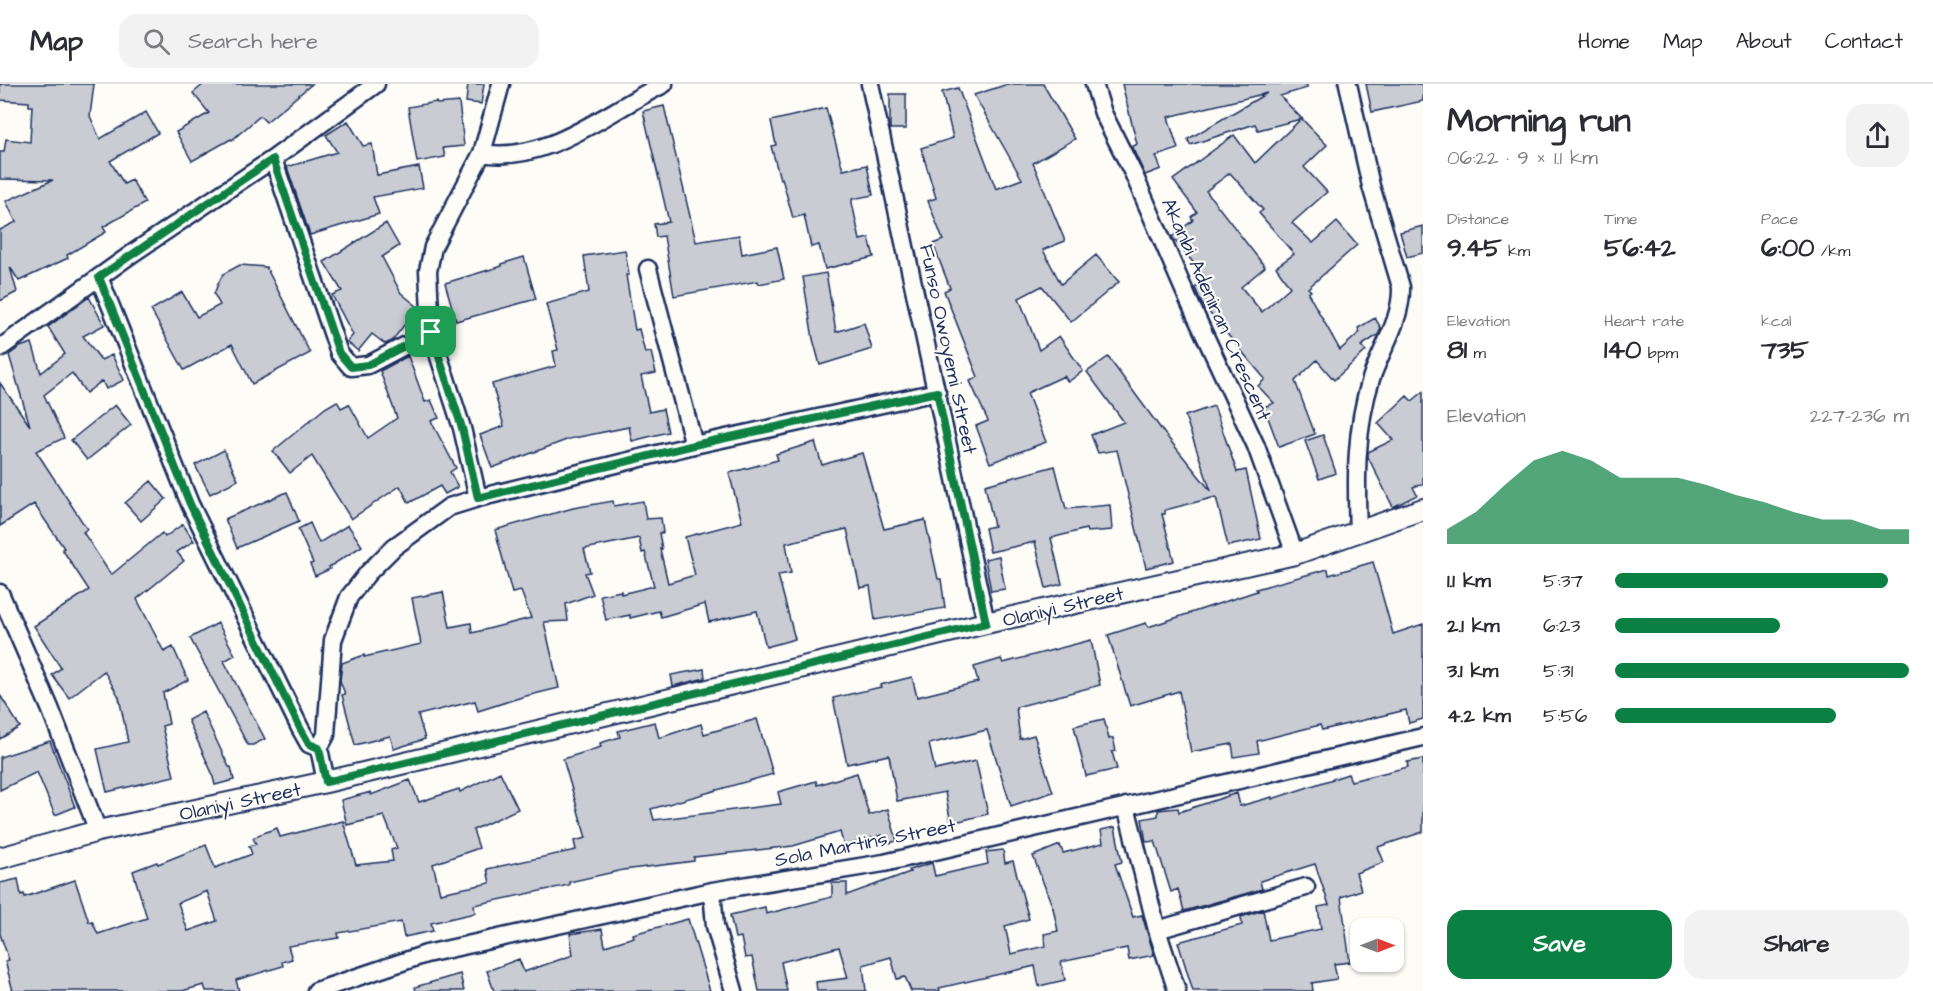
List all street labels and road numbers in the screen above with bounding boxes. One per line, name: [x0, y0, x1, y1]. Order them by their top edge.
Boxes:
street label: Akanbi Adeniran Crescent: [1154, 193, 1278, 425]
street label: Funso Owoyemi Street: [911, 242, 984, 457]
street label: Olaniyi Street: [1000, 579, 1127, 635]
street label: Olaniyi Street: [177, 775, 304, 829]
street label: Sola Martins Street: [772, 812, 958, 874]

